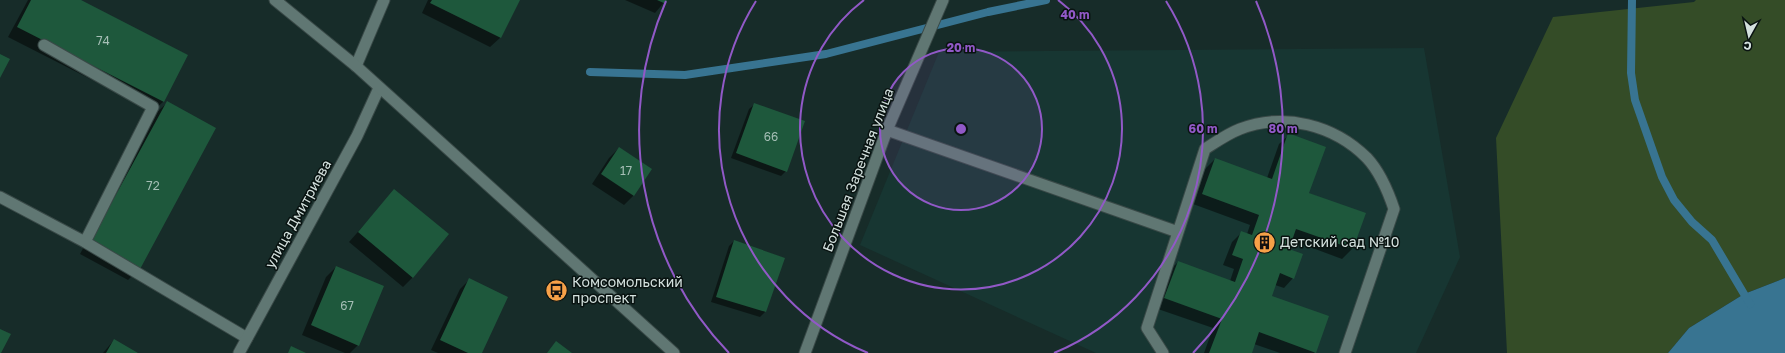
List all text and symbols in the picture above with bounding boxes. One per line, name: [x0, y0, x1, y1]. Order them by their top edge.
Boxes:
text: 40 m: [1061, 7, 1089, 22]
north arrow: [1729, 16, 1769, 56]
house number: 74: [96, 33, 110, 48]
text: С: [1743, 39, 1752, 53]
text: 20 m: [947, 40, 975, 55]
street label: Большая Заречная улица: [818, 85, 897, 254]
text: 60 m: [1189, 121, 1217, 136]
text: 80 m: [1269, 121, 1297, 136]
centre of rings: [954, 122, 968, 136]
house number: 66: [764, 129, 778, 144]
street label: улица Дмитриева: [261, 157, 334, 271]
house number: 17: [620, 163, 632, 178]
house number: 72: [146, 178, 160, 193]
building icon: Детский сад №10: [1251, 229, 1277, 255]
place label: Детский сад №10: [1280, 233, 1399, 250]
place label: Комсомольский проспект: [572, 273, 683, 306]
bus stop icon: Комсомольский проспект: [544, 277, 570, 303]
house number: 67: [340, 298, 354, 313]

